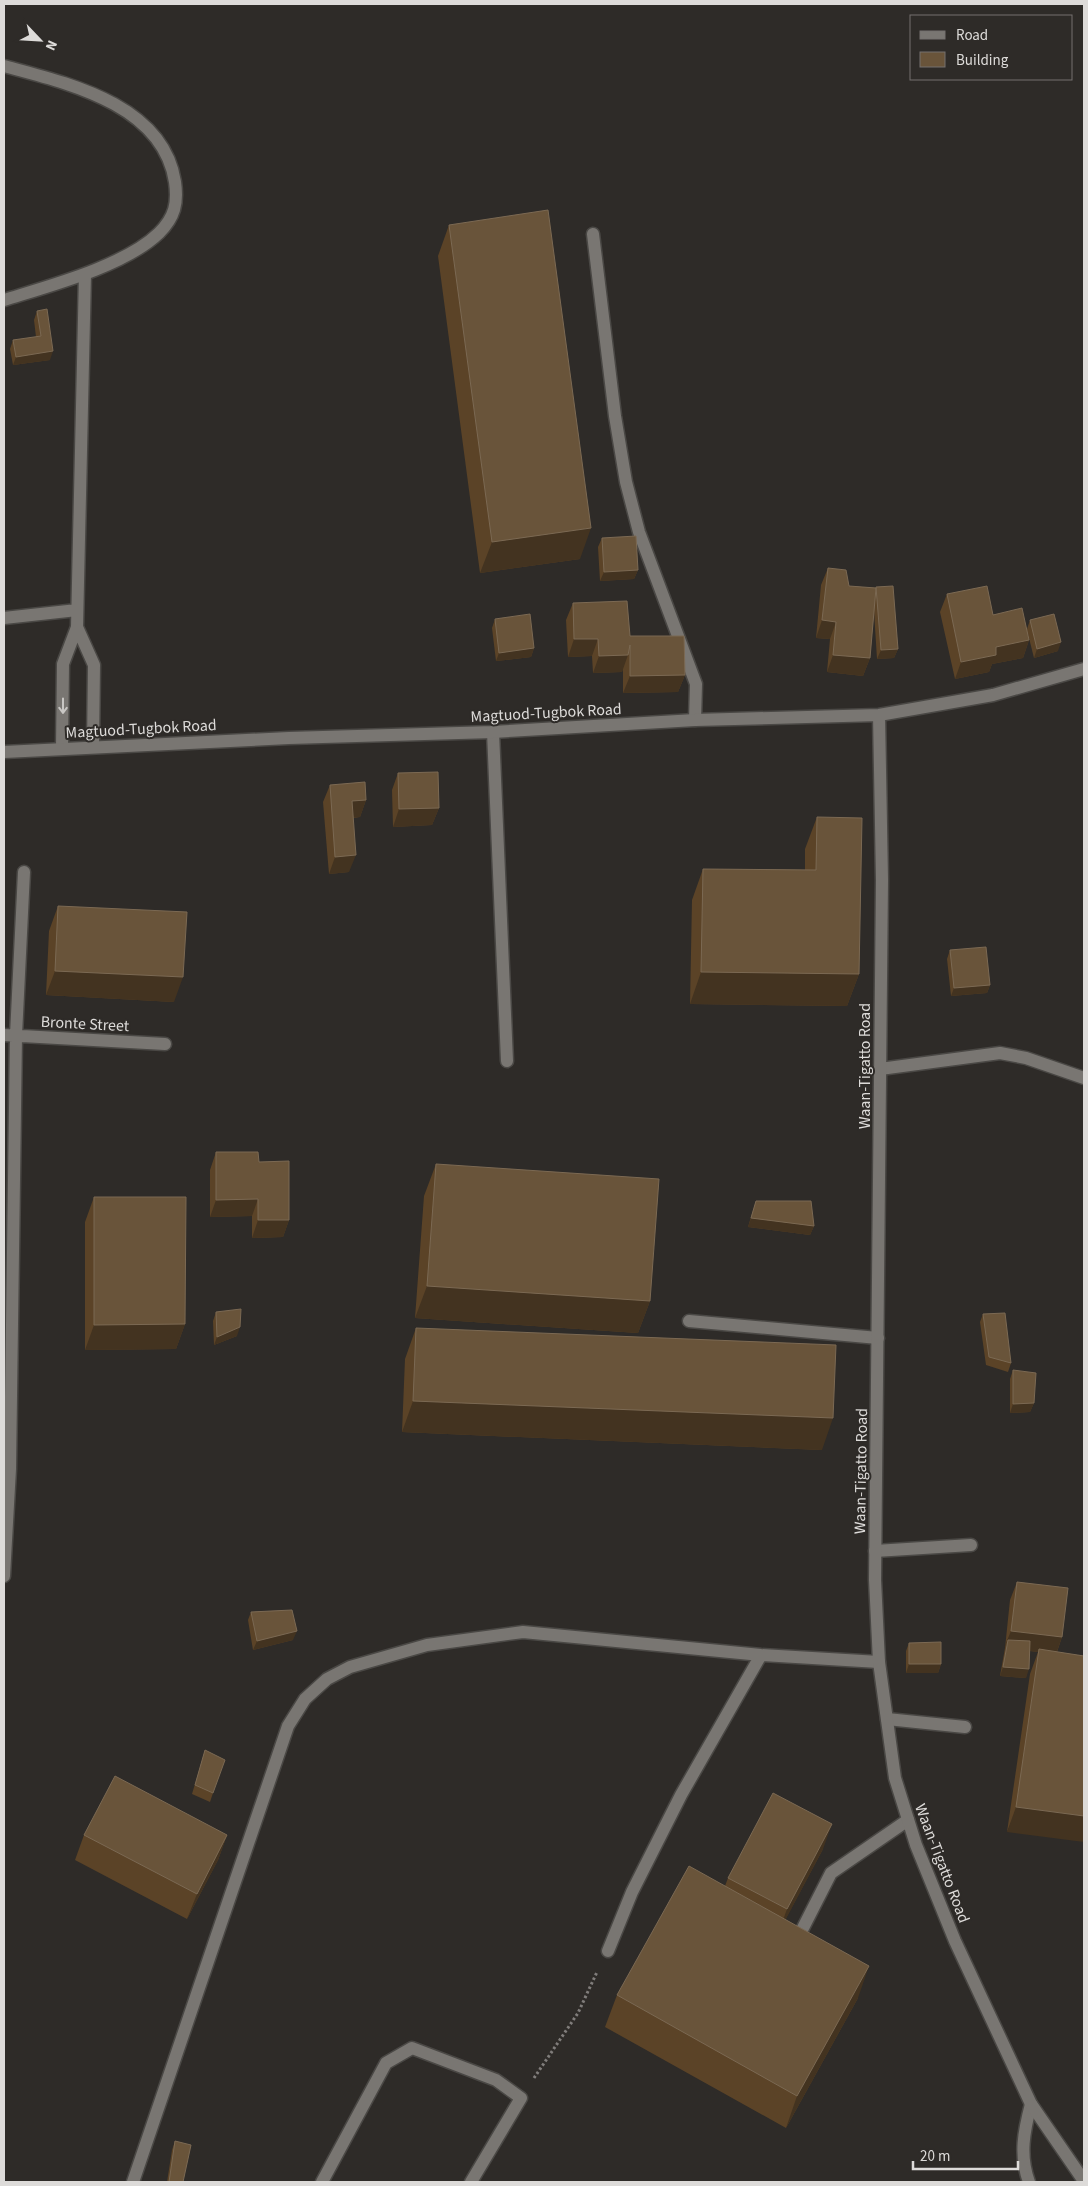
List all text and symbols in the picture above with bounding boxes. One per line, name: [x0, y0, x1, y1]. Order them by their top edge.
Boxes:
north arrow: [15, 15, 65, 65]
legend: [910, 15, 1073, 80]
text: Road: [956, 25, 988, 46]
text: N: [40, 37, 62, 54]
text: Building: [956, 50, 1009, 71]
one-way arrow: [58, 698, 67, 714]
street label: Magtuod-Tugbok Road: [470, 698, 622, 728]
street label: Magtuod-Tugbok Road: [65, 714, 217, 744]
street label: Waan-Tigatto Road: [854, 1003, 876, 1129]
street label: Bronte Street: [40, 1011, 130, 1037]
street label: Waan-Tigatto Road: [849, 1408, 873, 1534]
street label: Waan-Tigatto Road: [909, 1801, 975, 1926]
scale bar: [913, 2138, 1018, 2170]
text: 20 m: [920, 2146, 950, 2167]

